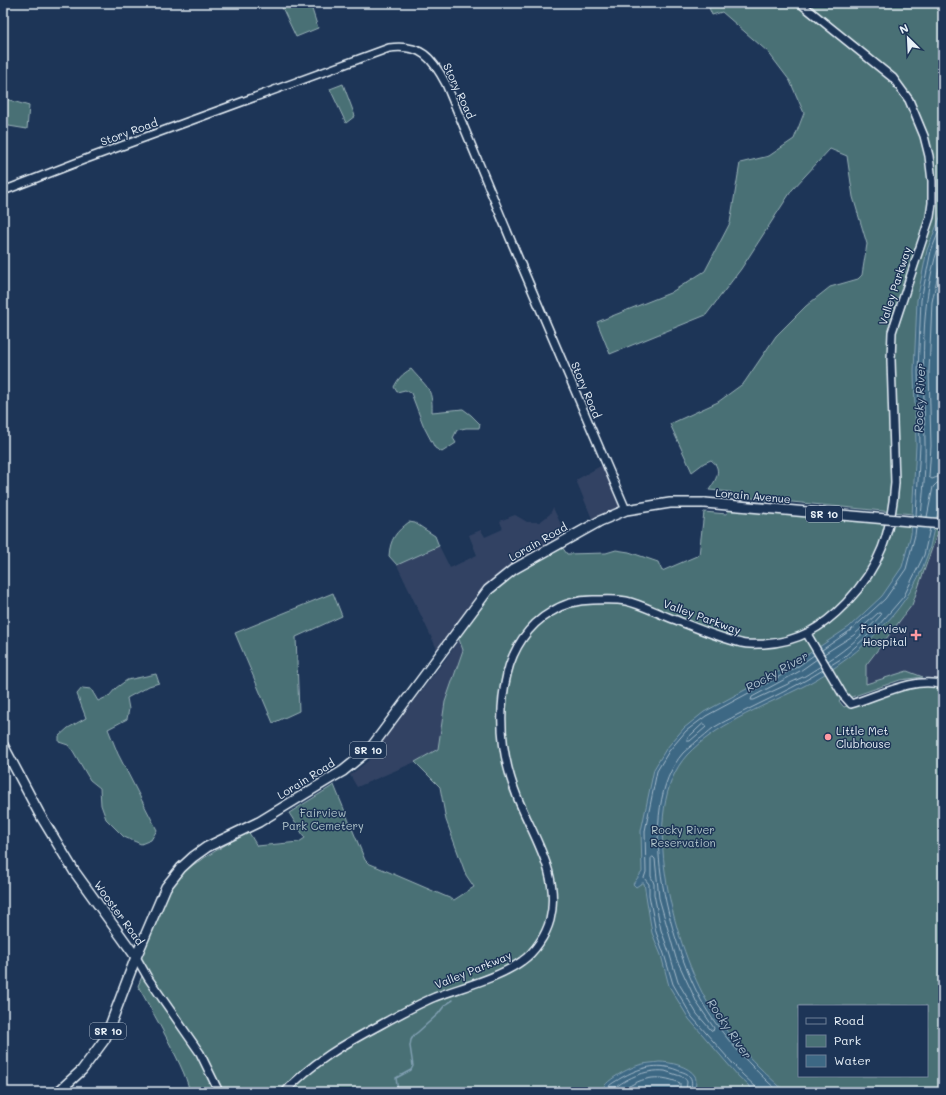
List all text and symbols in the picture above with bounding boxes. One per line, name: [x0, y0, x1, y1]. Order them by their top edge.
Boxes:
north arrow: [888, 18, 928, 58]
text: N: [897, 20, 911, 37]
street label: Story Road: [440, 61, 479, 121]
street label: Story Road: [98, 114, 159, 149]
street label: Valley Parkway: [875, 244, 914, 327]
street label: Story Road: [568, 359, 605, 420]
water label: Rocky River: [910, 363, 928, 433]
street label: Lorain Avenue: [715, 485, 792, 506]
road number: SR 10: [806, 506, 842, 522]
street label: Lorain Road: [506, 519, 570, 564]
street label: Valley Parkway: [661, 596, 743, 638]
place label: Fairview Hospital: [861, 621, 907, 649]
marker: Fairview Hospital: [910, 629, 922, 641]
water label: Rocky River: [742, 647, 811, 695]
place label: Little Met Clubhouse: [836, 723, 891, 751]
marker: Little Met Clubhouse: [823, 732, 833, 742]
road number: SR 10: [350, 742, 386, 758]
street label: Lorain Road: [274, 755, 337, 802]
park label: Fairview Park Cemetery: [282, 805, 364, 833]
park label: Rocky River Reservation: [650, 822, 716, 850]
street label: Wooster Road: [91, 877, 148, 948]
street label: Valley Parkway: [432, 947, 514, 992]
water label: Rocky River: [704, 995, 756, 1062]
legend: [798, 1005, 928, 1077]
text: Road: [834, 1012, 864, 1028]
road number: SR 10: [90, 1023, 126, 1039]
text: Park: [834, 1032, 861, 1048]
text: Water: [834, 1052, 871, 1068]

